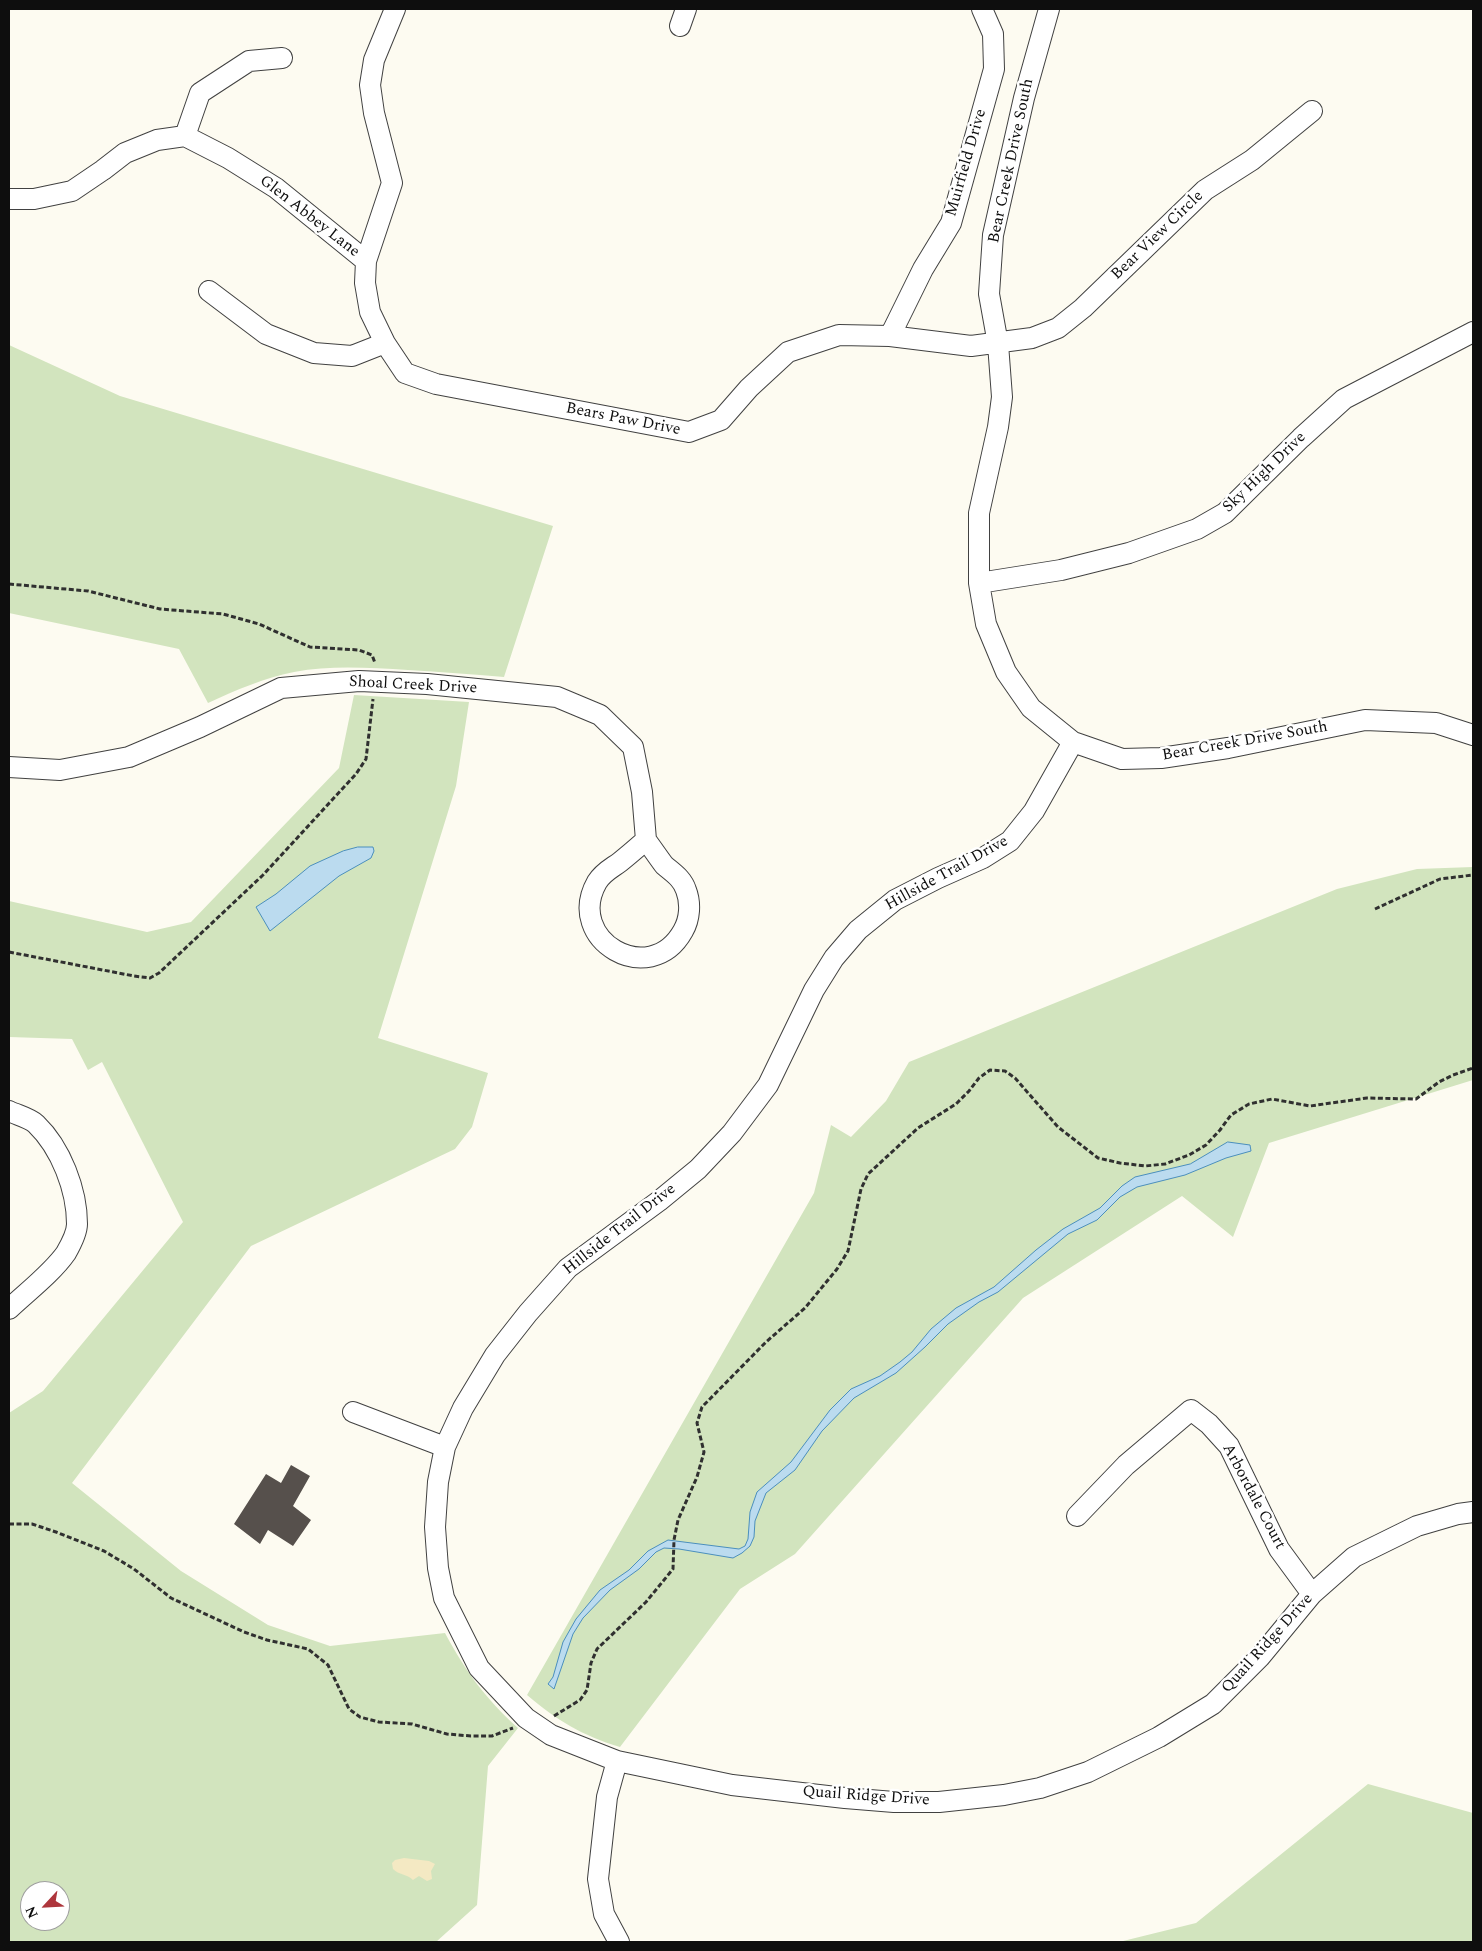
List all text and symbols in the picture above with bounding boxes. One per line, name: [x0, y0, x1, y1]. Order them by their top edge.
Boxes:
street label: Bear Creek Drive South: [985, 77, 1039, 245]
street label: Muirfield Drive: [942, 107, 992, 219]
street label: Glen Abbey Lane: [255, 172, 363, 262]
street label: Bear View Circle: [1108, 187, 1208, 285]
street label: Bears Paw Drive: [564, 399, 682, 441]
street label: Sky High Drive: [1219, 429, 1311, 517]
street label: Shoal Creek Drive: [348, 673, 478, 699]
street label: Bear Creek Drive South: [1161, 718, 1329, 766]
street label: Hillside Trail Drive: [882, 832, 1012, 916]
street label: Hillside Trail Drive: [560, 1180, 680, 1280]
street label: Arbordale Court: [1217, 1441, 1289, 1553]
street label: Quail Ridge Drive: [1218, 1590, 1318, 1698]
street label: Quail Ridge Drive: [802, 1783, 930, 1811]
north arrow: [20, 1881, 70, 1931]
text: N: [20, 1903, 44, 1922]

